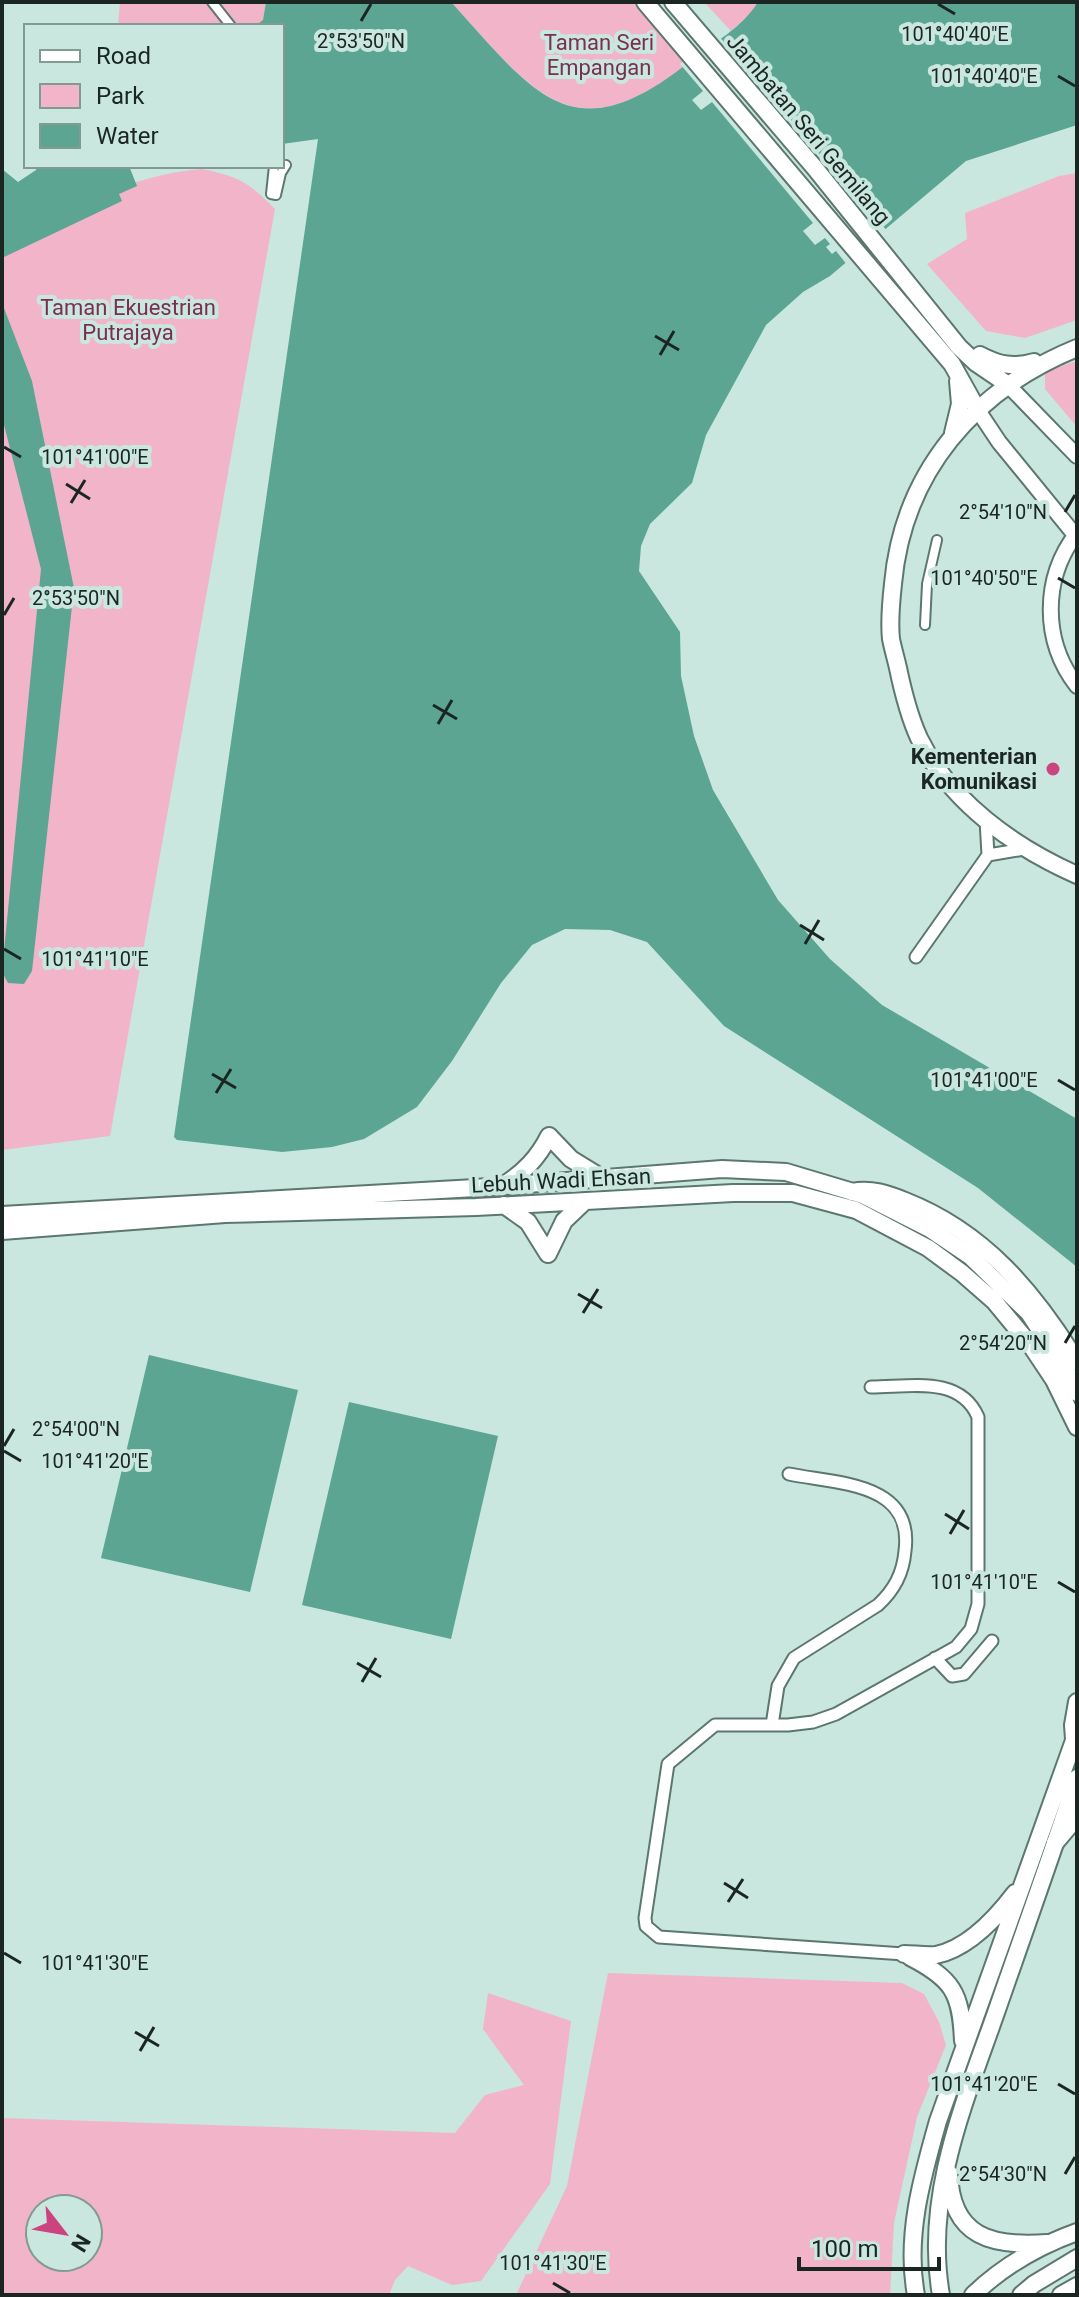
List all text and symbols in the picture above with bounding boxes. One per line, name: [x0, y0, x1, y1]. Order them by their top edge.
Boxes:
text: 101°40'40"E: [901, 22, 1009, 46]
legend: [24, 24, 284, 168]
text: 2°53'50"N: [317, 29, 405, 53]
street label: Jambatan Seri Gemilang: [722, 29, 896, 230]
park label: Taman Seri Empangan: [544, 30, 654, 80]
text: Road: [96, 42, 151, 70]
text: 101°40'40"E: [930, 64, 1038, 88]
text: Park: [96, 82, 145, 110]
text: Water: [96, 122, 159, 150]
park label: Taman Ekuestrian Putrajaya: [40, 295, 216, 345]
text: 101°41'00"E: [41, 445, 149, 469]
text: 2°54'10"N: [959, 500, 1047, 524]
text: 101°40'50"E: [930, 566, 1038, 590]
text: 2°53'50"N: [32, 586, 120, 610]
place label: Kementerian Komunikasi: [911, 744, 1037, 794]
marker: Kementerian Komunikasi: [1044, 760, 1062, 778]
text: 101°41'10"E: [41, 947, 149, 971]
text: 101°41'00"E: [930, 1068, 1038, 1092]
street label: Lebuh Wadi Ehsan: [470, 1163, 652, 1198]
text: 2°54'20"N: [959, 1331, 1047, 1355]
text: 2°54'00"N: [32, 1417, 120, 1441]
text: 101°41'20"E: [41, 1449, 149, 1473]
text: 101°41'10"E: [930, 1570, 1038, 1594]
text: 101°41'30"E: [41, 1951, 149, 1975]
text: 101°41'20"E: [930, 2072, 1038, 2096]
text: 2°54'30"N: [959, 2162, 1047, 2186]
north arrow: [24, 2193, 104, 2273]
scale bar: [799, 2221, 939, 2271]
text: N: [66, 2230, 95, 2256]
text: 100 m: [811, 2235, 878, 2263]
text: 101°41'30"E: [499, 2251, 607, 2275]

